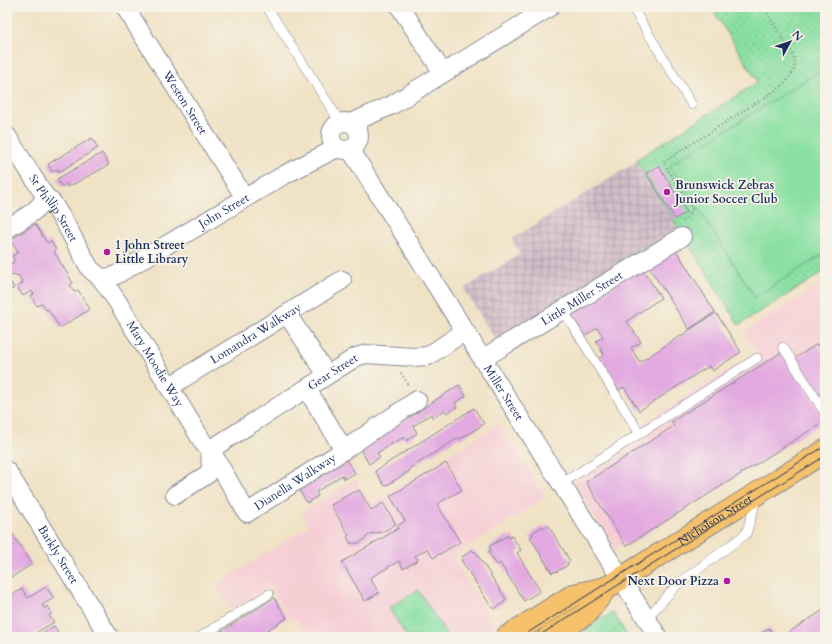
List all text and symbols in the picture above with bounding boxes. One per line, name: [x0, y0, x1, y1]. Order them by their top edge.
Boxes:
north arrow: [770, 22, 810, 62]
text: N: [788, 27, 806, 45]
street label: Weston Street: [159, 67, 211, 138]
street label: St Phillip Street: [25, 171, 82, 245]
place label: Brunswick Zebras Junior Soccer Club: [673, 177, 778, 207]
marker: Brunswick Zebras Junior Soccer Club: [662, 187, 672, 197]
street label: John Street: [194, 189, 252, 233]
place label: 1 John Street Little Library: [115, 237, 188, 267]
marker: 1 John Street Little Library: [102, 247, 112, 257]
street label: Little Miller Street: [538, 267, 626, 329]
street label: Lomandra Walkway: [207, 299, 305, 368]
street label: Mary Moodie Way: [123, 318, 188, 410]
street label: Gear Street: [305, 350, 361, 394]
street label: Miller Street: [480, 362, 527, 424]
street label: Dianella Walkway: [251, 449, 340, 514]
street label: Nicholson Street: [675, 490, 755, 549]
street label: Barkly Street: [34, 522, 82, 587]
place label: Next Door Pizza: [627, 573, 719, 589]
marker: Next Door Pizza: [722, 576, 732, 586]

